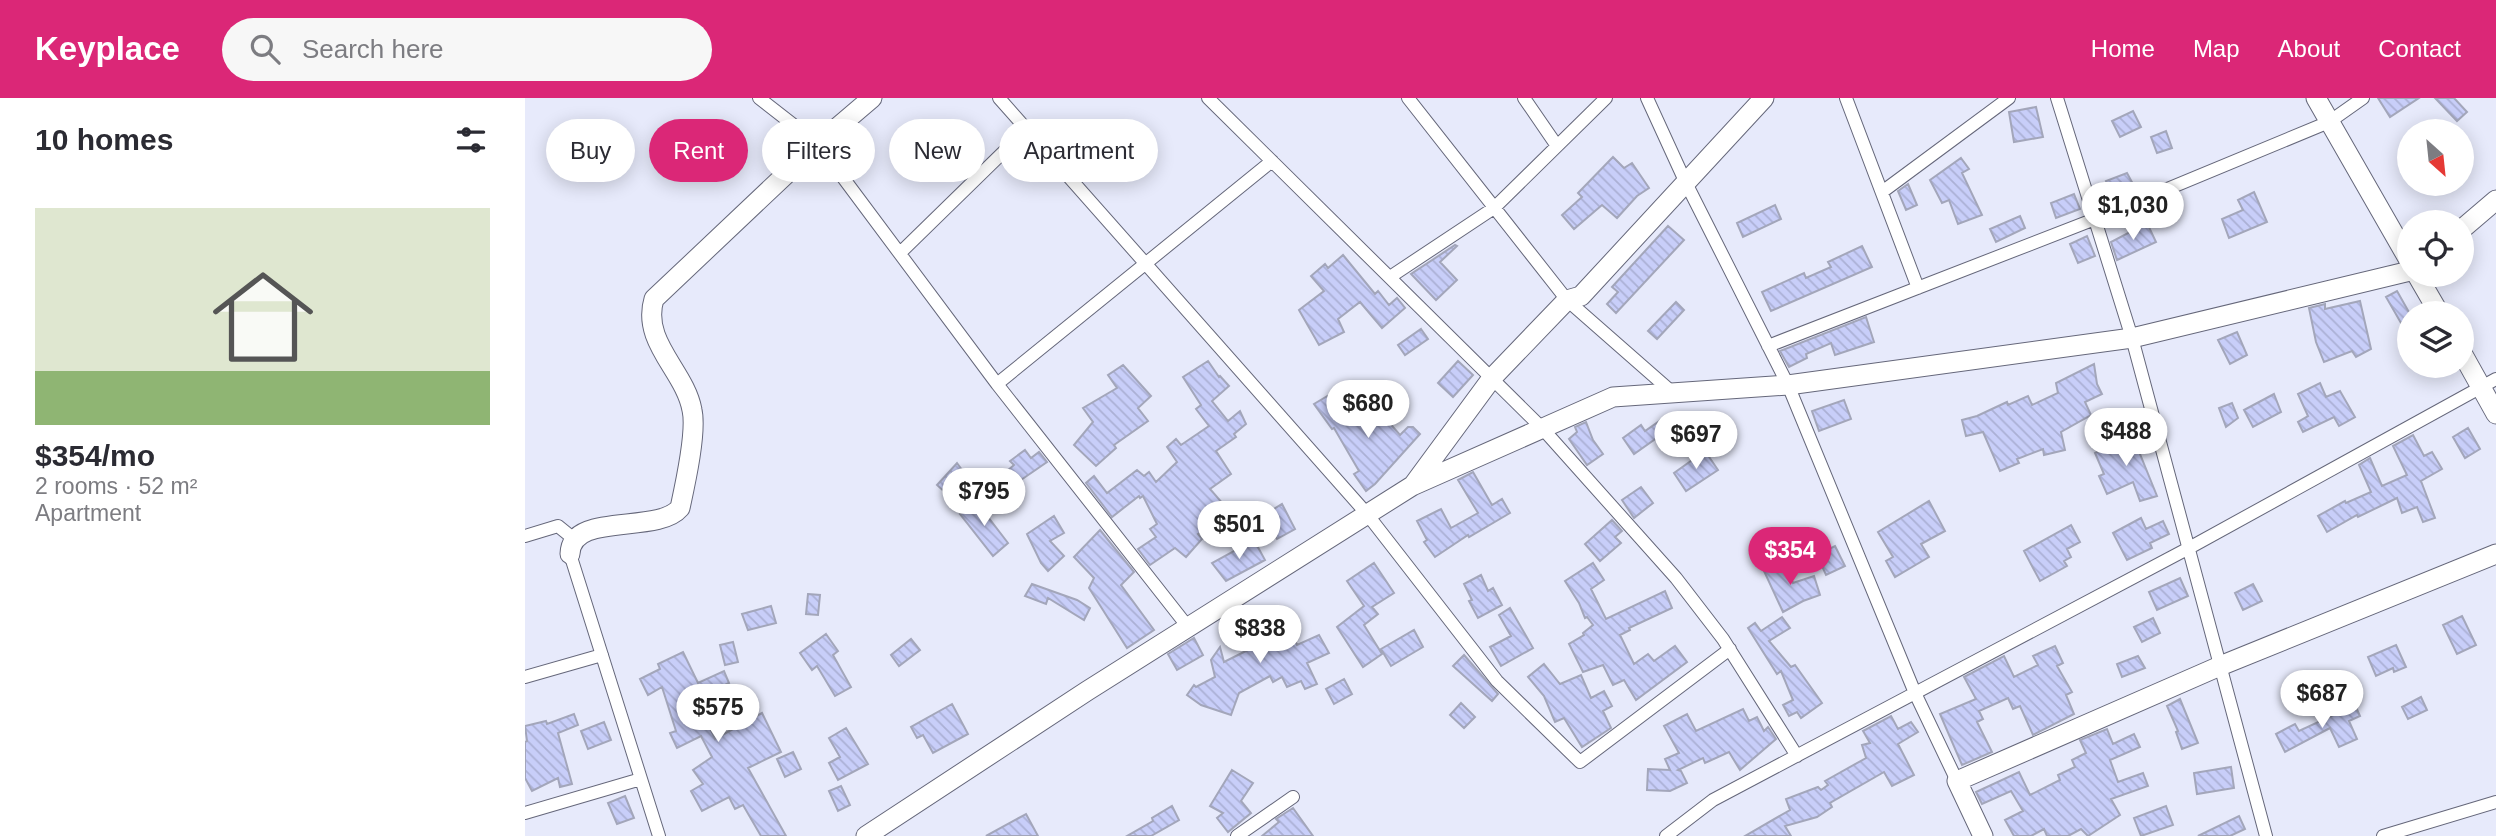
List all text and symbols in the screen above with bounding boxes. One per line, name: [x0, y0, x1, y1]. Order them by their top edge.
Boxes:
search box: [222, 18, 712, 81]
text: Keyplace: [35, 30, 180, 67]
icon: search: [246, 30, 284, 68]
text: Search here: [302, 34, 444, 64]
text: Home: [2091, 35, 2155, 62]
text: Map: [2193, 35, 2240, 62]
text: About: [2278, 35, 2340, 62]
text: Contact: [2378, 35, 2461, 62]
chip: Buy: [546, 119, 635, 182]
chip: Rent: [649, 119, 748, 182]
chip: Filters: [762, 119, 875, 182]
chip: New: [889, 119, 985, 182]
chip: Apartment: [999, 119, 1158, 182]
north arrow: [2397, 119, 2475, 196]
map controls: [2397, 119, 2474, 378]
icon: filters: [452, 121, 490, 159]
text: 10 homes: [35, 123, 173, 156]
pin: $1,030: [2076, 183, 2190, 242]
text: $1,030: [2098, 192, 2168, 218]
button: locate: [2397, 210, 2474, 287]
icon: home: [200, 254, 326, 380]
button: layers: [2397, 301, 2474, 378]
pin: $680: [1327, 380, 1409, 440]
text: $680: [1342, 390, 1394, 416]
pin: $488: [2085, 408, 2167, 468]
pin: $697: [1655, 412, 1737, 471]
text: $488: [2100, 418, 2152, 444]
text: $697: [1670, 421, 1722, 447]
text: $354/mo: [35, 439, 155, 472]
pin: $795: [943, 468, 1025, 528]
text: 2 rooms · 52 m²: [35, 473, 197, 499]
text: $795: [958, 478, 1010, 504]
text: Apartment: [35, 500, 141, 526]
pin: $501: [1198, 502, 1280, 561]
text: $501: [1213, 511, 1265, 537]
pin: $354: [1749, 528, 1831, 587]
text: $354: [1764, 537, 1816, 563]
pin: $838: [1219, 606, 1301, 665]
text: $838: [1234, 615, 1286, 641]
pin: $687: [2281, 670, 2363, 730]
text: $687: [2296, 680, 2348, 706]
pin: $575: [677, 684, 759, 744]
text: $575: [692, 694, 744, 720]

